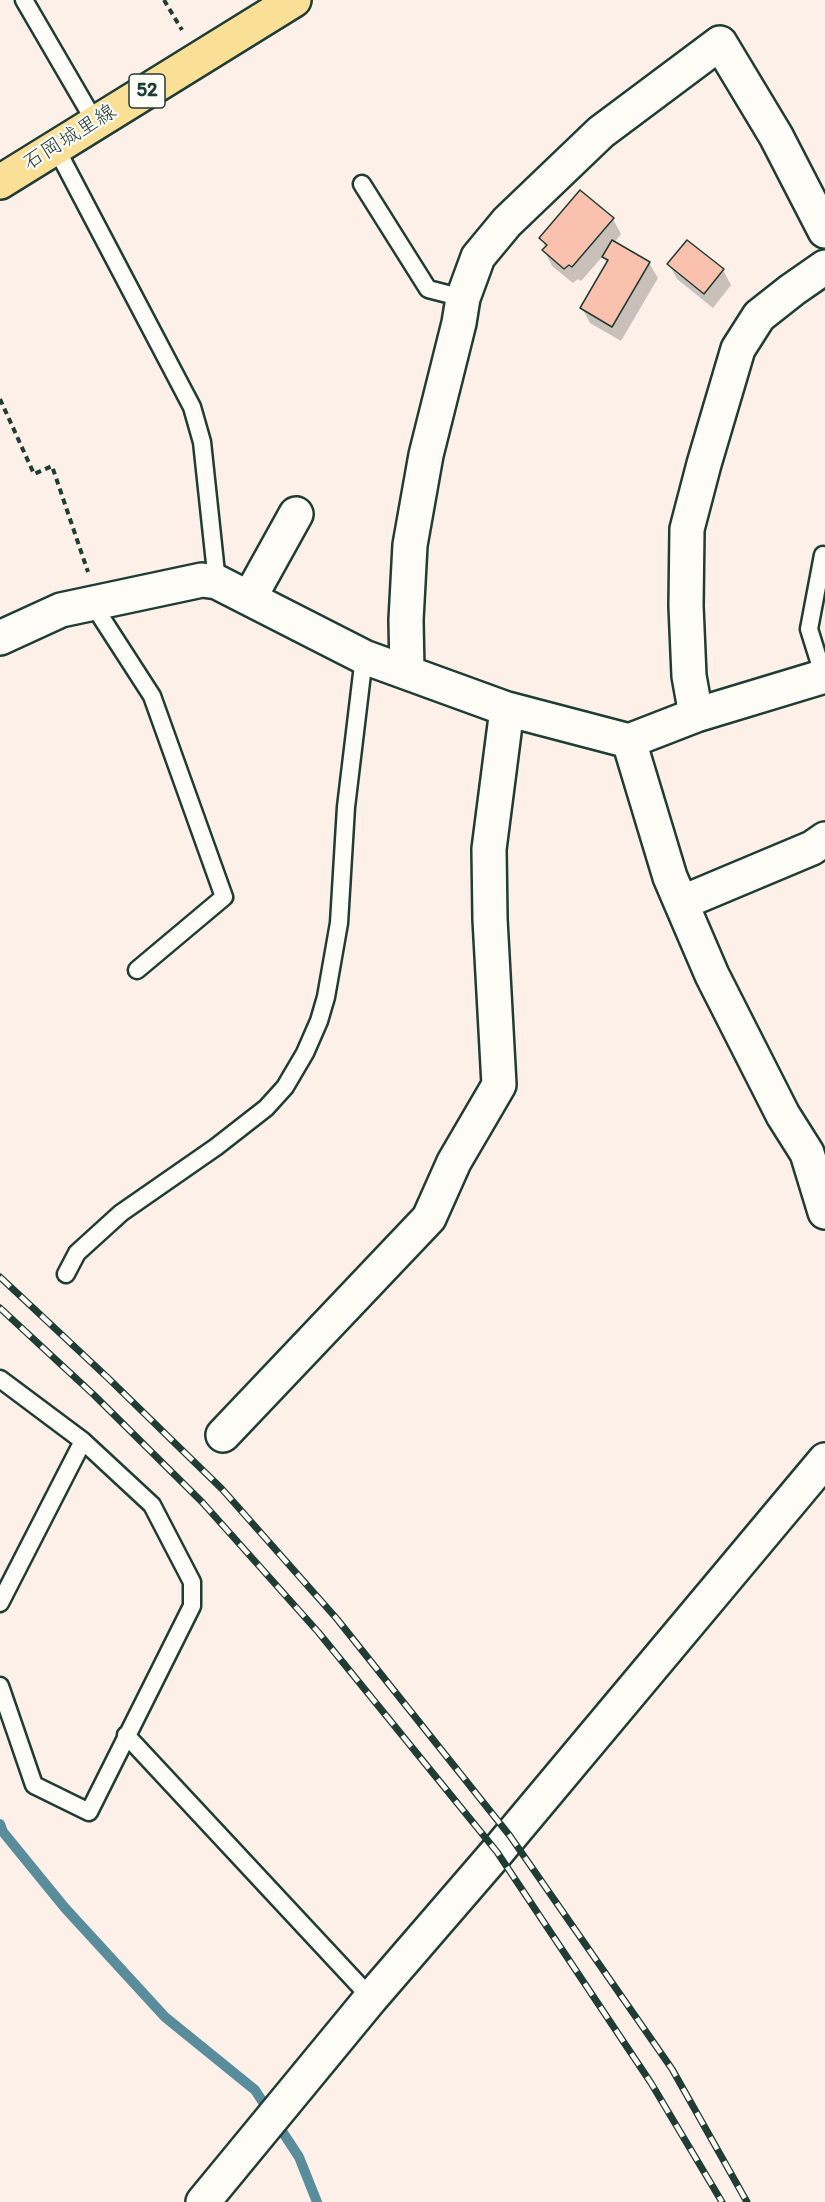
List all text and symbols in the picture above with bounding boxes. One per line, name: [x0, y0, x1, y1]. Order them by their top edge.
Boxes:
road number: 52: [129, 74, 165, 108]
street label: 石岡城里線: [19, 99, 121, 177]

